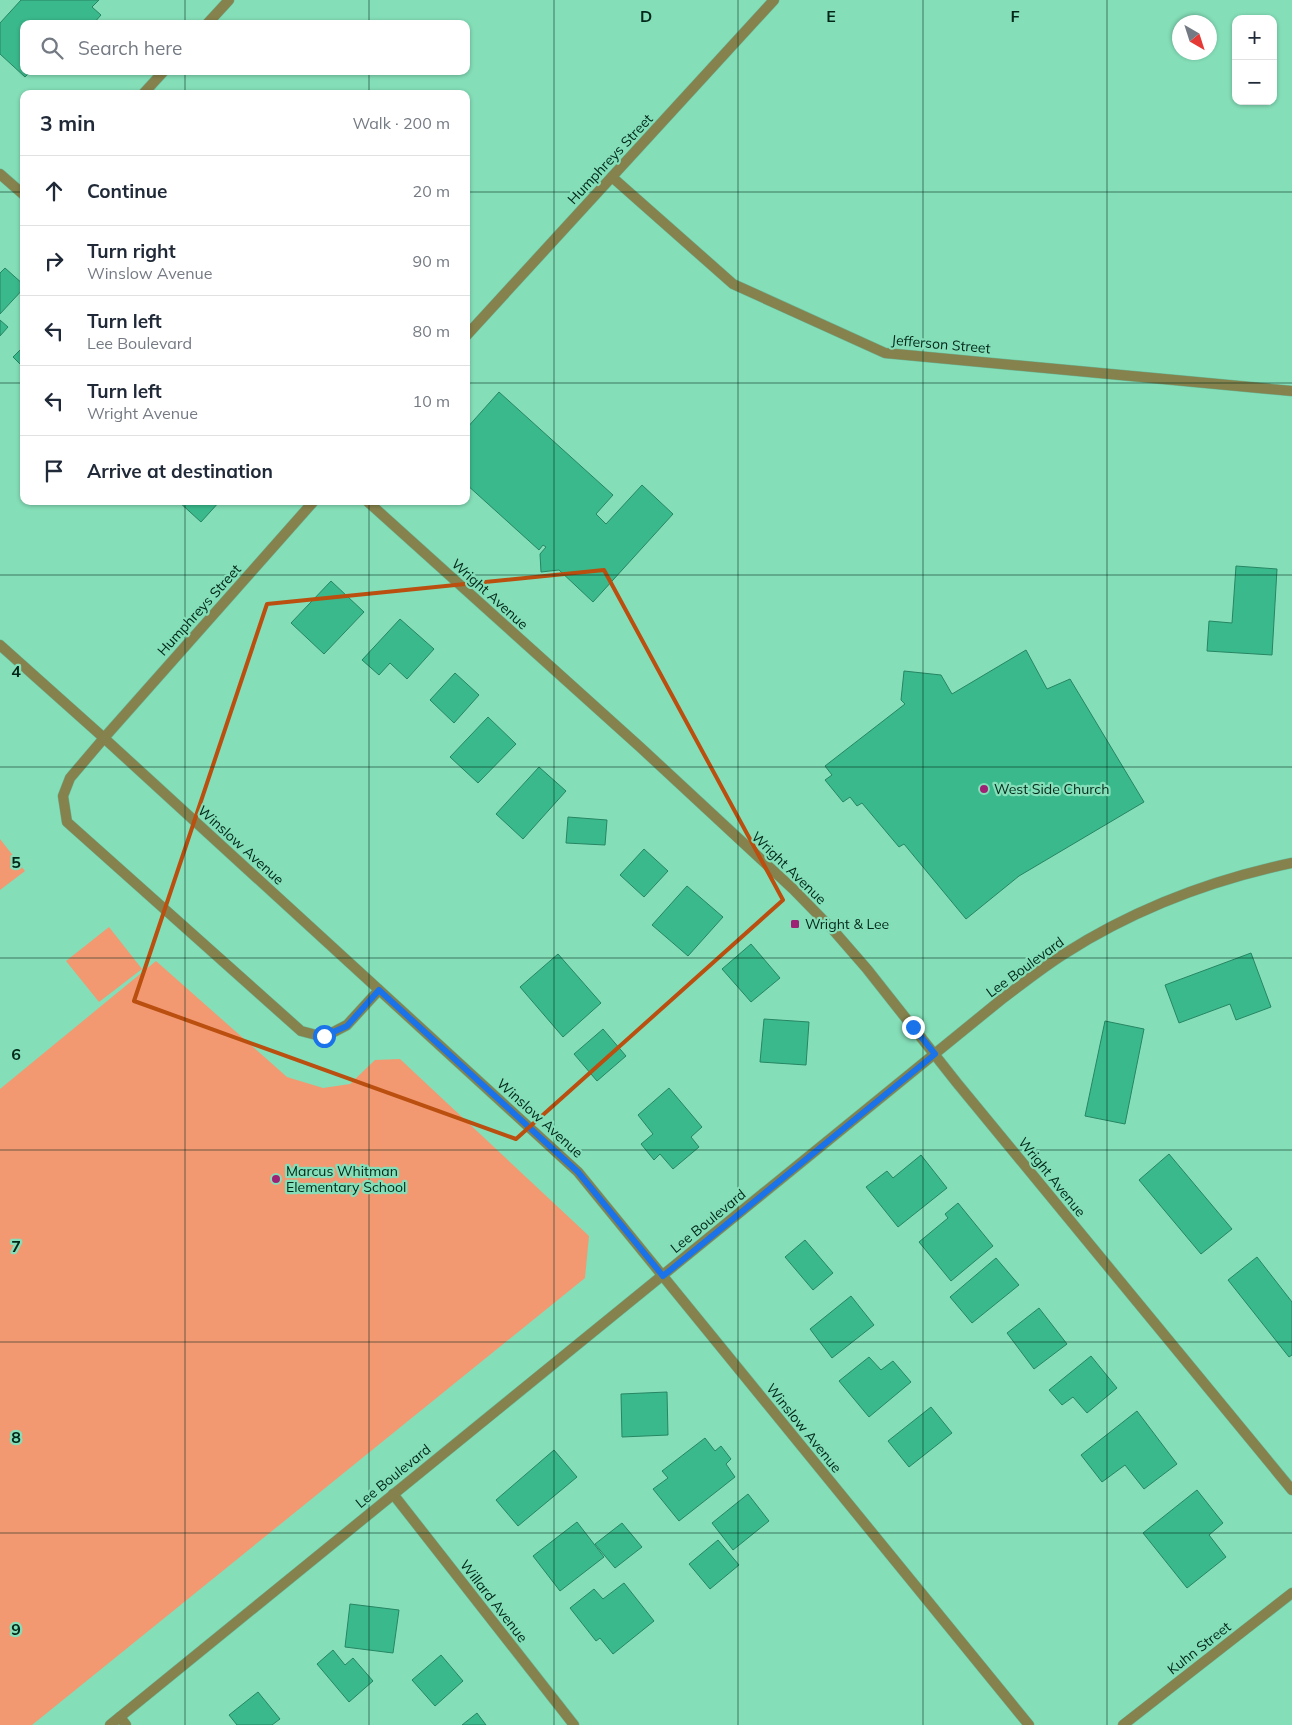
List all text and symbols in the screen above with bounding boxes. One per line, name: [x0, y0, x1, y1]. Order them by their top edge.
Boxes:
text: D: [640, 6, 652, 26]
text: E: [826, 6, 836, 26]
text: F: [1010, 6, 1020, 26]
north arrow: [1172, 15, 1217, 60]
map controls: [1232, 15, 1277, 105]
button: +: [1232, 15, 1277, 60]
search box: [20, 20, 470, 75]
icon: search: [38, 34, 66, 62]
text: Search here: [78, 36, 182, 60]
button: −: [1232, 60, 1277, 105]
text: 3 min: [40, 110, 95, 136]
street label: Humphreys Street: [564, 110, 656, 208]
text: Walk · 200 m: [352, 113, 450, 133]
icon: ahead: [40, 177, 68, 205]
text: Continue: [87, 179, 167, 203]
text: 20 m: [413, 181, 450, 201]
text: Turn right: [87, 239, 176, 263]
icon: right: [40, 247, 68, 275]
text: 90 m: [413, 251, 450, 271]
text: Winslow Avenue: [87, 263, 213, 283]
text: Turn left: [87, 309, 162, 333]
icon: left: [40, 317, 68, 345]
text: 80 m: [413, 321, 450, 341]
street label: Jefferson Street: [891, 331, 991, 357]
text: Lee Boulevard: [87, 333, 192, 353]
text: Turn left: [87, 379, 162, 403]
icon: left: [40, 387, 68, 415]
text: 10 m: [413, 391, 450, 411]
text: Wright Avenue: [87, 403, 198, 423]
icon: arrive: [40, 457, 68, 485]
text: Arrive at destination: [87, 459, 273, 483]
street label: Wright Avenue: [448, 555, 532, 633]
street label: Humphreys Street: [153, 560, 245, 659]
text: 4: [11, 661, 21, 681]
place label: West Side Church: [994, 780, 1110, 798]
marker: West Side Church: [978, 783, 990, 795]
street label: Winslow Avenue: [194, 802, 288, 888]
street label: Wright Avenue: [748, 828, 830, 908]
text: 5: [11, 852, 21, 872]
place label: Wright & Lee: [805, 915, 889, 933]
marker: Wright & Lee: [789, 918, 801, 930]
street label: Lee Boulevard: [983, 933, 1067, 1001]
route end: [902, 1016, 925, 1039]
route start: [313, 1025, 336, 1048]
text: 6: [11, 1044, 21, 1064]
street label: Winslow Avenue: [493, 1075, 587, 1161]
street label: Wright Avenue: [1014, 1134, 1090, 1220]
place label: Marcus Whitman Elementary School: [286, 1162, 406, 1196]
marker: Marcus Whitman Elementary School: [270, 1173, 282, 1185]
street label: Lee Boulevard: [667, 1185, 749, 1257]
text: 7: [11, 1236, 21, 1256]
street label: Winslow Avenue: [762, 1380, 846, 1476]
text: 8: [11, 1427, 21, 1447]
street label: Lee Boulevard: [352, 1440, 434, 1512]
street label: Willard Avenue: [456, 1556, 532, 1646]
street label: Kuhn Street: [1164, 1618, 1234, 1678]
text: 9: [11, 1619, 21, 1639]

